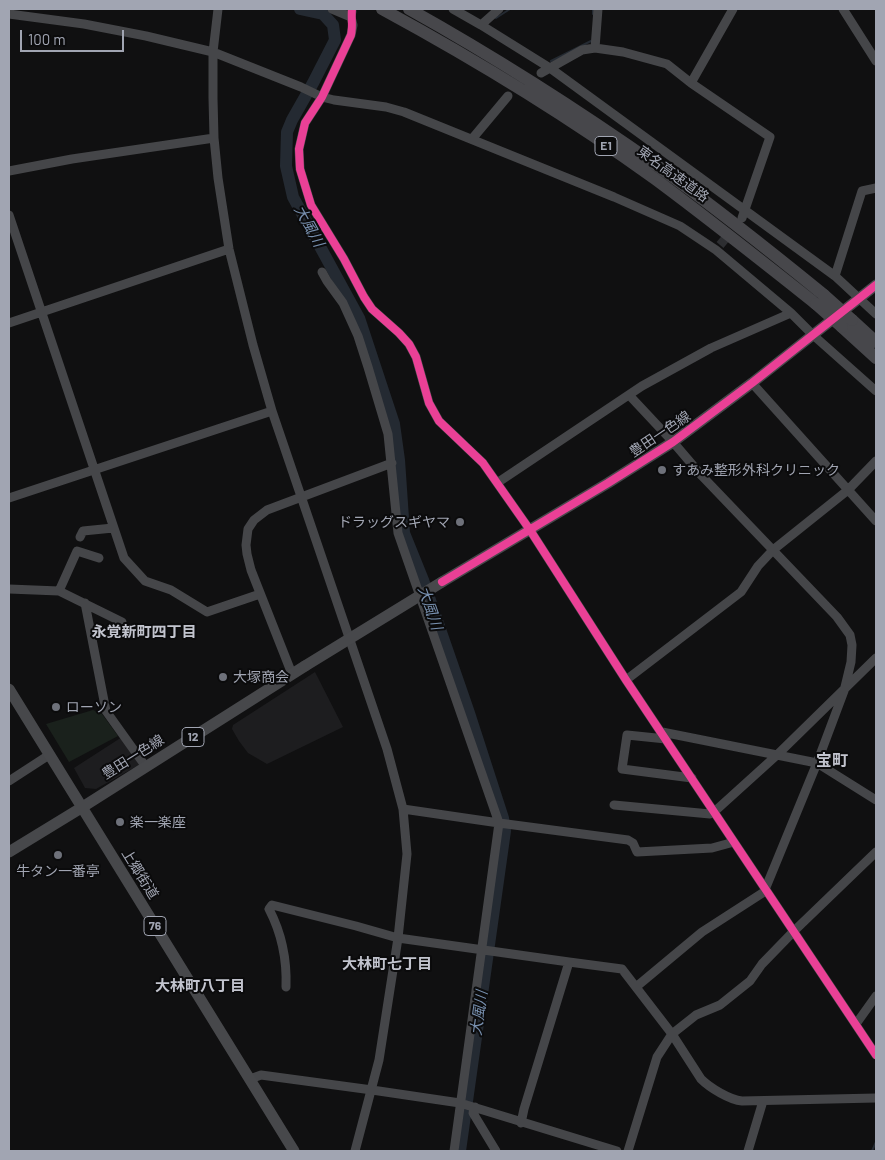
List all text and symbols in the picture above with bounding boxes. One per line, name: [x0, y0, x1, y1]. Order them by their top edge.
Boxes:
scale bar: [22, 20, 126, 52]
text: 100 m: [28, 30, 66, 48]
road number: E1: [595, 136, 617, 156]
street label: 東名高速道路: [634, 143, 712, 205]
water label: 大風川: [290, 202, 328, 250]
street label: 豊田一色線: [626, 407, 694, 461]
place label: すあみ整形外科クリニック: [672, 462, 840, 478]
marker: すあみ整形外科クリニック: [656, 464, 668, 476]
place label: ドラッグスギヤマ: [338, 514, 450, 530]
marker: ドラッグスギヤマ: [454, 516, 466, 528]
water label: 大風川: [414, 584, 446, 632]
district label: 永覚新町四丁目: [92, 623, 196, 641]
place label: 大塚商会: [233, 669, 289, 685]
marker: 大塚商会: [217, 671, 229, 683]
place label: ローソン: [66, 699, 122, 715]
marker: ローソン: [50, 701, 62, 713]
road number: 12: [182, 728, 204, 746]
street label: 豊田一色線: [99, 731, 167, 783]
district label: 宝町: [816, 751, 848, 771]
place label: 楽一楽座: [130, 814, 186, 830]
marker: 楽一楽座: [114, 816, 126, 828]
street label: 上郷街道: [118, 846, 162, 902]
marker: 牛タン一番亭: [52, 849, 64, 861]
place label: 牛タン一番亭: [16, 863, 100, 879]
road number: 76: [144, 916, 166, 936]
district label: 大林町七丁目: [342, 955, 432, 973]
district label: 大林町八丁目: [155, 977, 245, 995]
water label: 大風川: [467, 989, 491, 1037]

